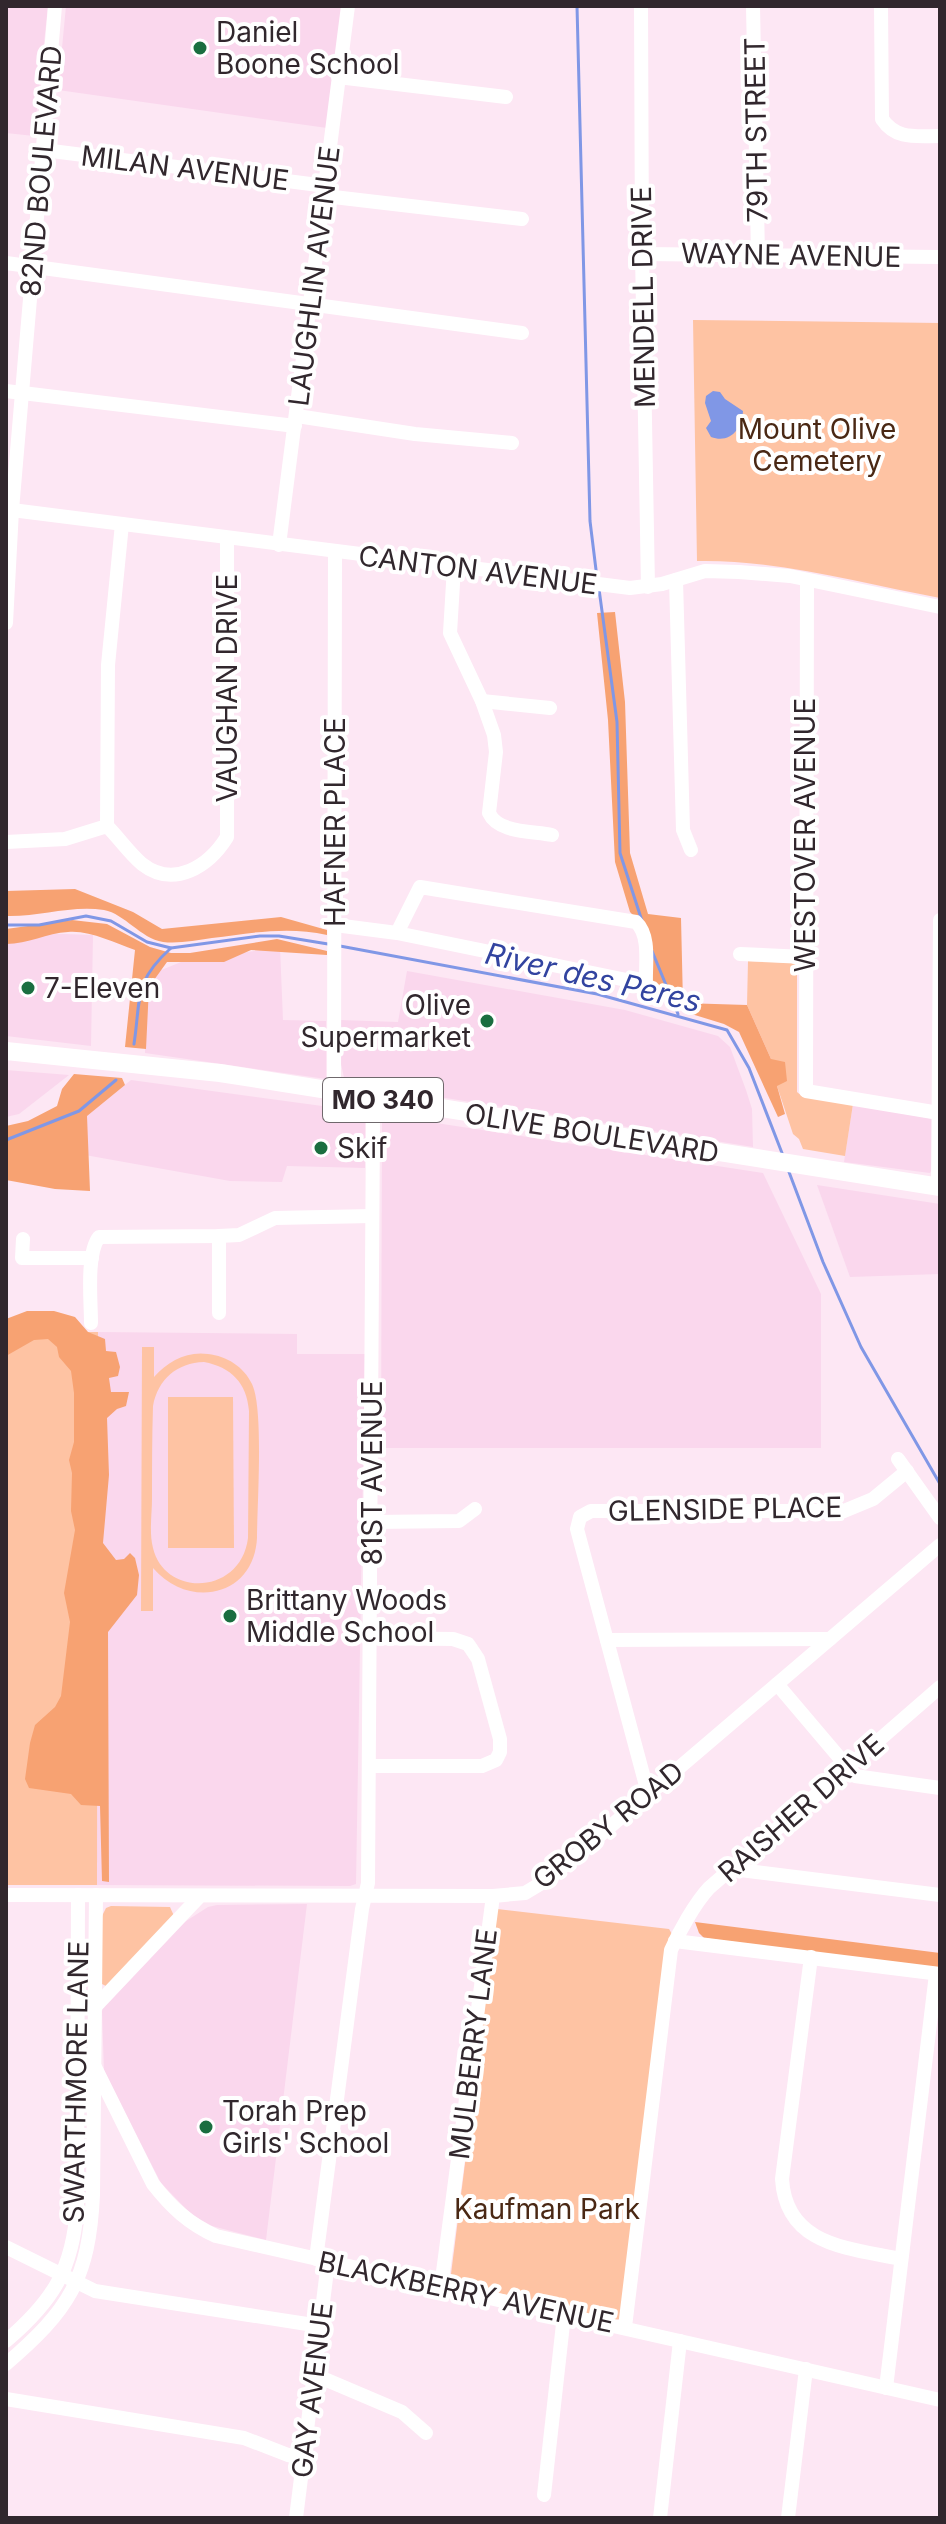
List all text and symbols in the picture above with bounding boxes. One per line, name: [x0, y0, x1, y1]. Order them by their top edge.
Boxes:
place label: Daniel Boone School: [216, 15, 400, 81]
street label: 79TH STREET: [737, 37, 775, 223]
marker: Daniel Boone School: [191, 39, 209, 57]
street label: 82ND BOULEVARD: [13, 44, 69, 298]
street label: MILAN AVENUE: [79, 138, 291, 198]
street label: LAUGHLIN AVENUE: [281, 144, 347, 408]
street label: MENDELL DRIVE: [624, 186, 662, 408]
street label: WAYNE AVENUE: [681, 236, 901, 274]
park label: Mount Olive Cemetery: [738, 412, 896, 478]
street label: CANTON AVENUE: [357, 538, 599, 602]
street label: VAUGHAN DRIVE: [210, 574, 244, 802]
street label: WESTOVER AVENUE: [788, 698, 822, 972]
street label: HAFNER PLACE: [318, 717, 352, 927]
water label: River des Peres: [482, 935, 704, 1019]
place label: 7-Eleven: [44, 971, 160, 1005]
marker: 7-Eleven: [19, 979, 37, 997]
place label: Olive Supermarket: [301, 988, 471, 1054]
marker: Olive Supermarket: [478, 1012, 496, 1030]
road number: MO 340: [323, 1078, 443, 1122]
street label: OLIVE BOULEVARD: [462, 1096, 722, 1170]
place label: Skif: [337, 1131, 387, 1165]
marker: Skif: [312, 1139, 330, 1157]
street label: 81ST AVENUE: [355, 1381, 389, 1565]
street label: GLENSIDE PLACE: [608, 1490, 842, 1528]
place label: Brittany Woods Middle School: [246, 1583, 447, 1649]
marker: Brittany Woods Middle School: [221, 1607, 239, 1625]
street label: RAISHER DRIVE: [711, 1727, 891, 1889]
street label: GROBY ROAD: [526, 1754, 690, 1896]
street label: MULBERRY LANE: [442, 1927, 504, 2161]
street label: SWARTHMORE LANE: [57, 1940, 95, 2224]
place label: Torah Prep Girls' School: [222, 2094, 389, 2160]
marker: Torah Prep Girls' School: [197, 2118, 215, 2136]
park label: Kaufman Park: [454, 2192, 640, 2226]
street label: BLACKBERRY AVENUE: [315, 2244, 617, 2340]
street label: GAY AVENUE: [284, 2300, 340, 2480]

